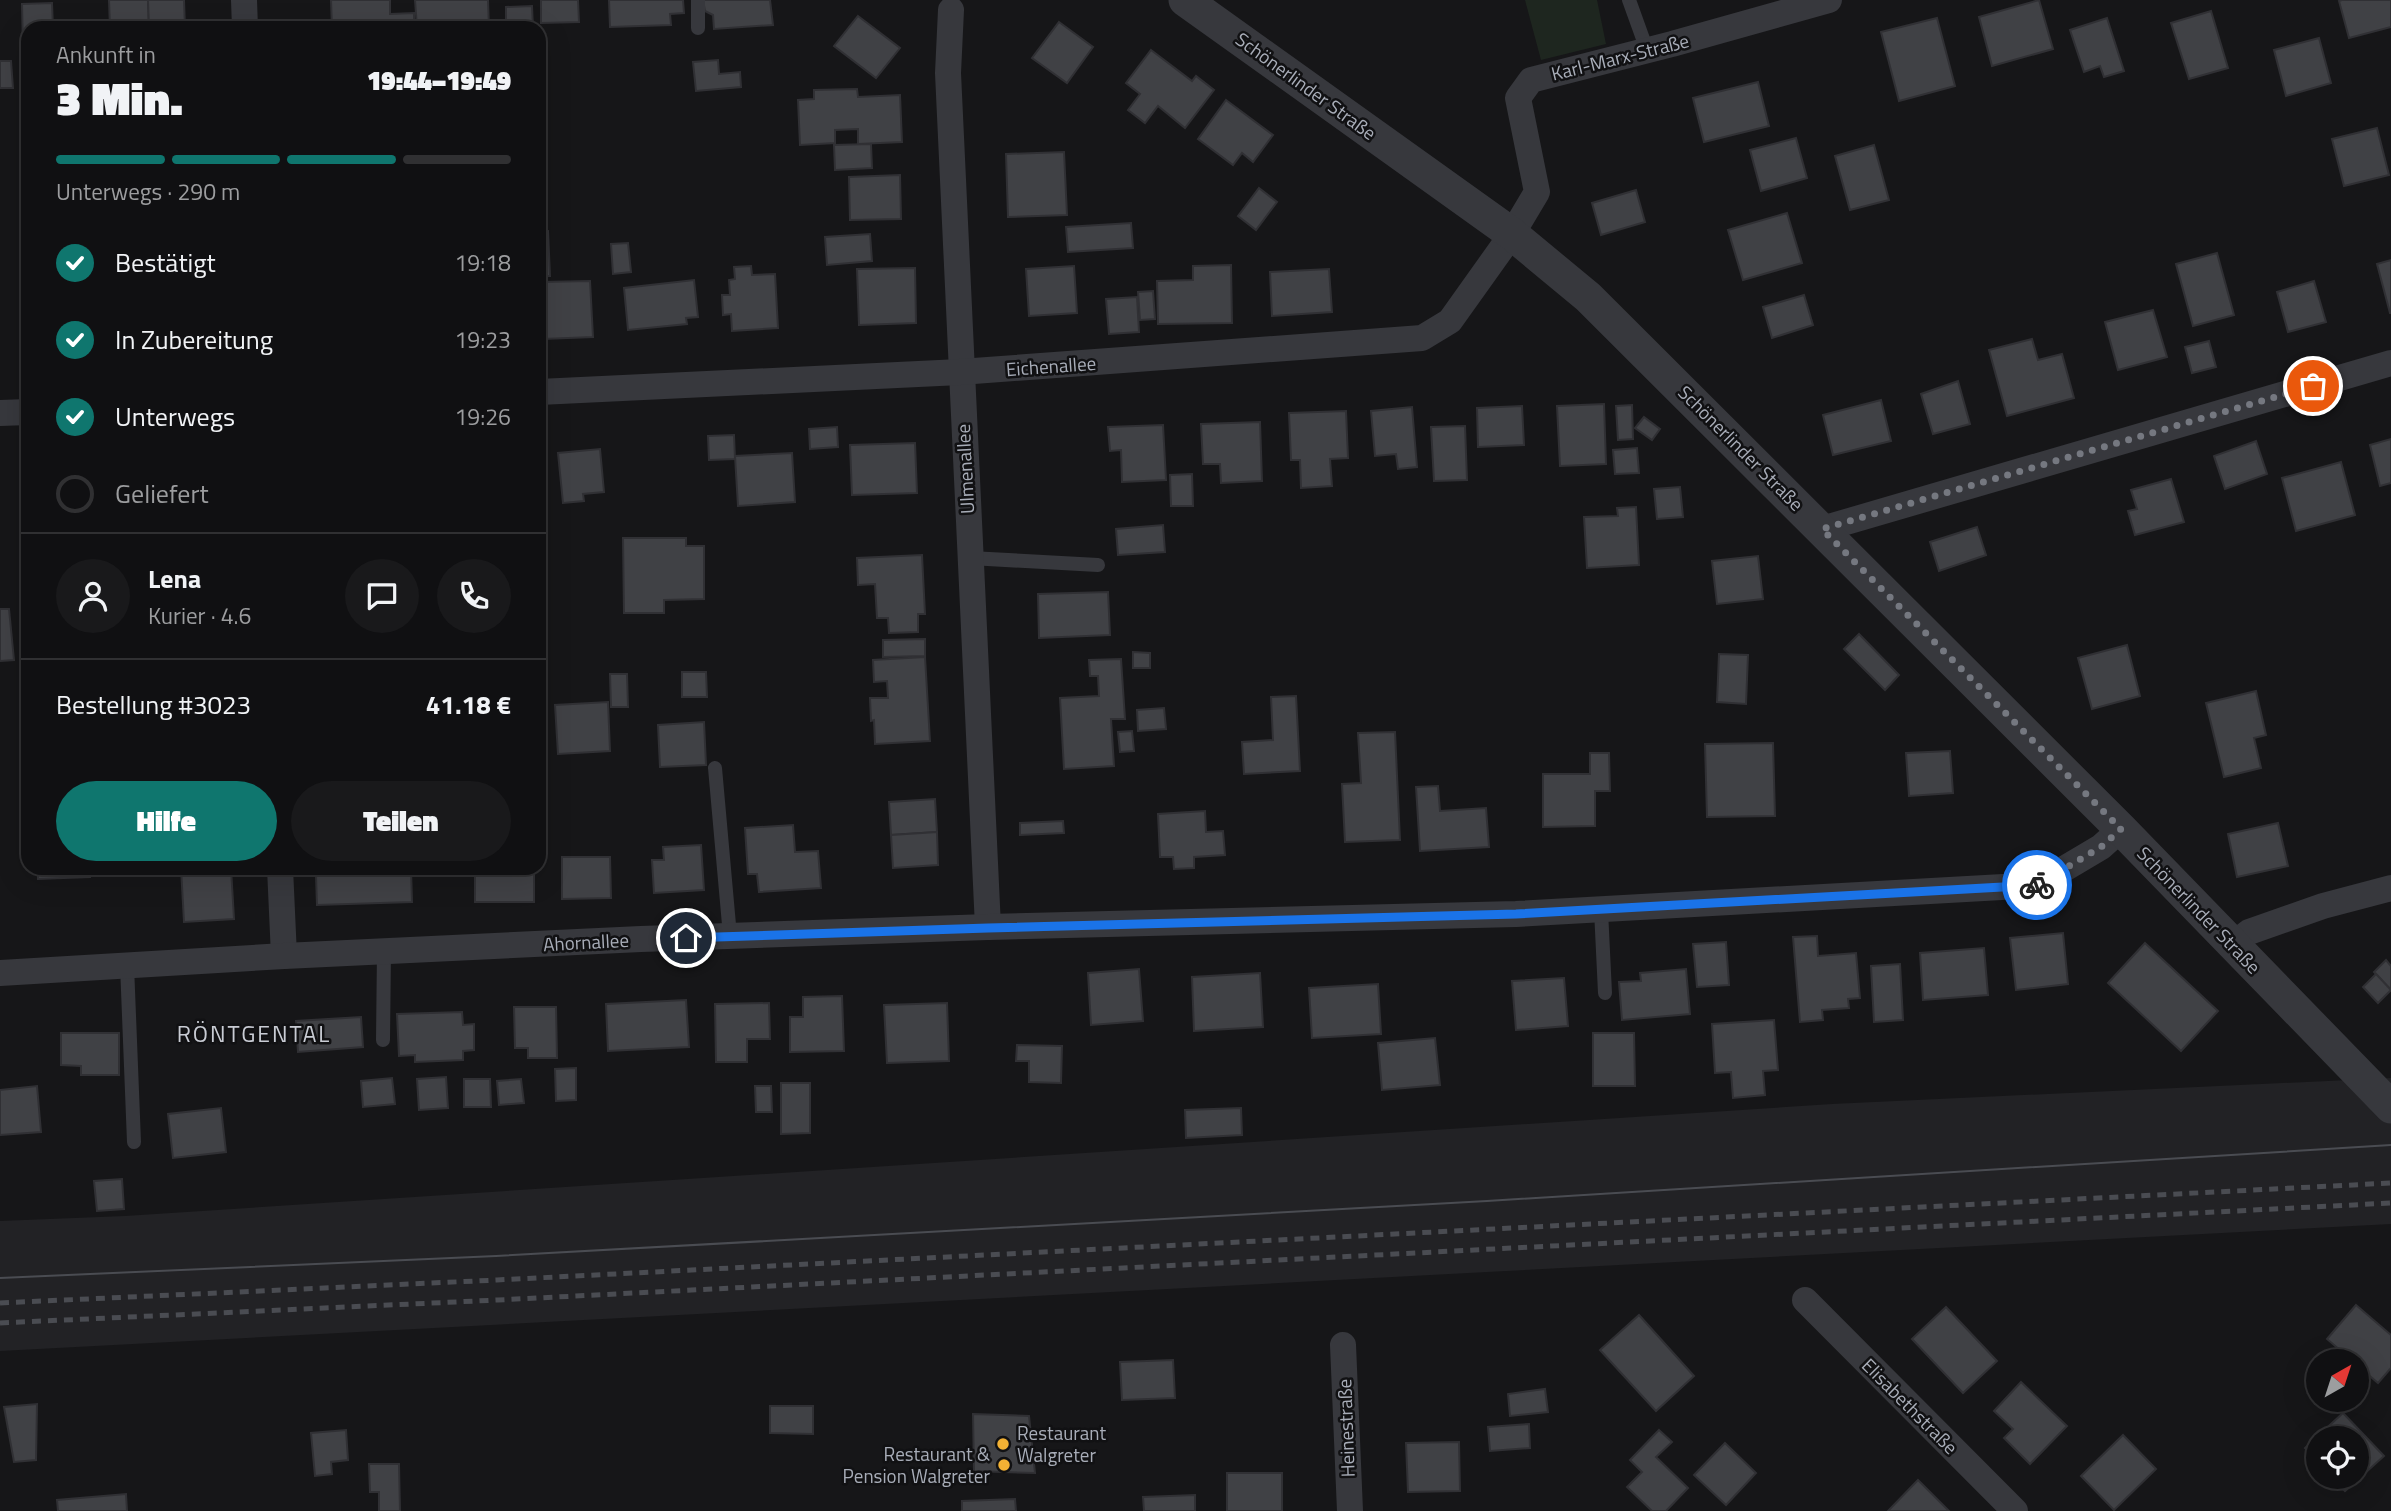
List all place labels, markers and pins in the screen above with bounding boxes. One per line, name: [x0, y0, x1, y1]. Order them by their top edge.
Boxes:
pin: [2283, 356, 2343, 416]
pin: [656, 908, 716, 968]
place label: Restaurant Walgreter: [1017, 1418, 1106, 1469]
marker: Restaurant Walgreter: [995, 1436, 1011, 1452]
place label: Restaurant & Pension Walgreter: [843, 1439, 990, 1490]
marker: Restaurant & Pension Walgreter: [996, 1457, 1012, 1473]

